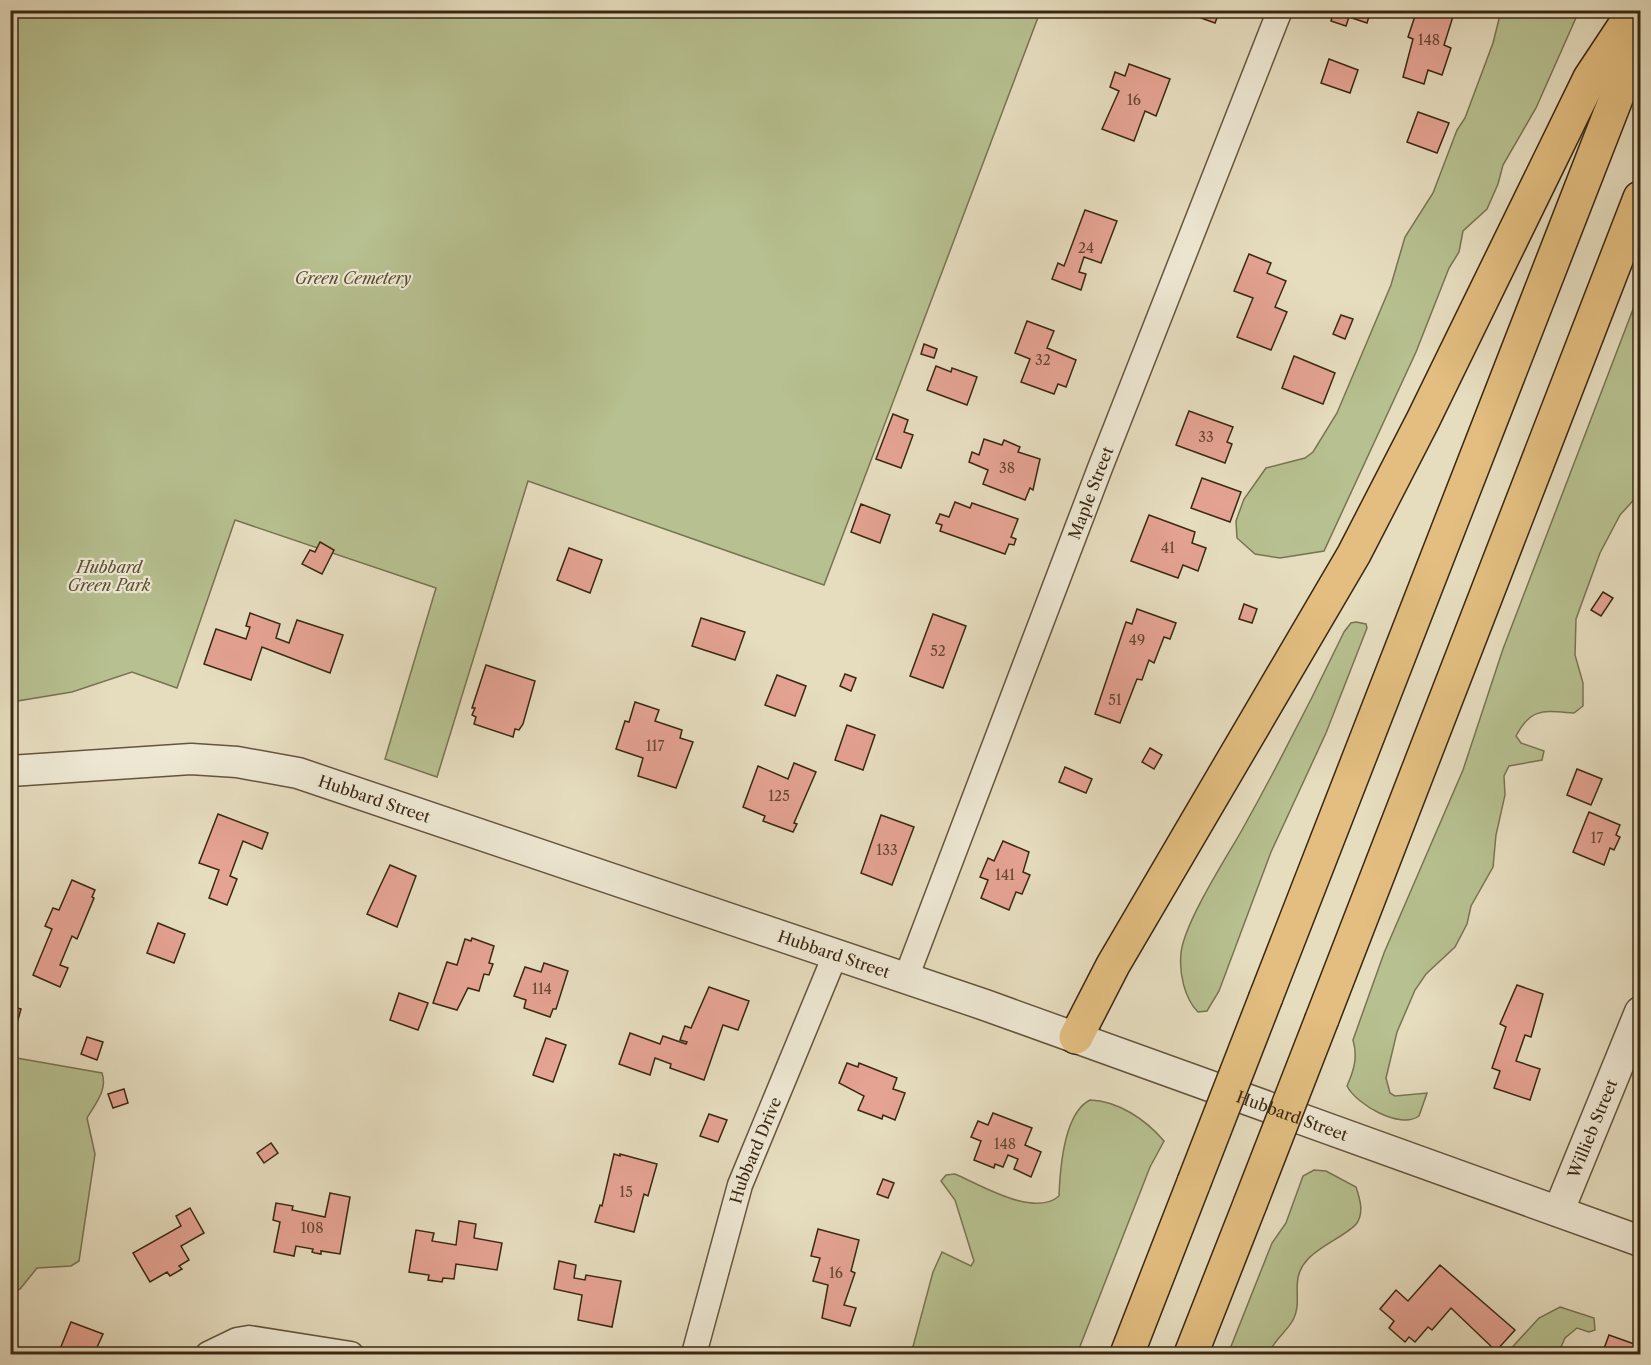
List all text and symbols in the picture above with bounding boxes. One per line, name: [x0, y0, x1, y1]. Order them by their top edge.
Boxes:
house number: 148: [1418, 31, 1440, 49]
house number: 16: [1127, 91, 1141, 109]
house number: 24: [1078, 239, 1094, 257]
park label: Green Cemetery: [295, 268, 411, 288]
house number: 32: [1035, 351, 1051, 369]
house number: 33: [1198, 428, 1214, 446]
street label: Maple Street: [1064, 443, 1118, 542]
house number: 38: [999, 459, 1015, 477]
house number: 41: [1161, 539, 1175, 557]
park label: Hubbard Green Park: [68, 557, 151, 595]
house number: 49: [1129, 631, 1145, 649]
house number: 52: [930, 642, 946, 660]
house number: 51: [1108, 691, 1122, 709]
house number: 117: [646, 737, 664, 755]
street label: Hubbard Street: [316, 771, 433, 827]
house number: 125: [768, 787, 790, 805]
house number: 17: [1591, 829, 1603, 847]
house number: 133: [876, 841, 898, 859]
house number: 141: [995, 866, 1015, 884]
street label: Hubbard Street: [775, 926, 893, 982]
house number: 114: [532, 980, 552, 998]
street label: Willieb Street: [1563, 1076, 1622, 1182]
street label: Hubbard Street: [1234, 1086, 1351, 1145]
street label: Hubbard Drive: [725, 1094, 785, 1206]
house number: 148: [994, 1135, 1016, 1153]
house number: 15: [619, 1183, 633, 1201]
house number: 108: [300, 1219, 324, 1237]
house number: 16: [829, 1264, 843, 1282]

